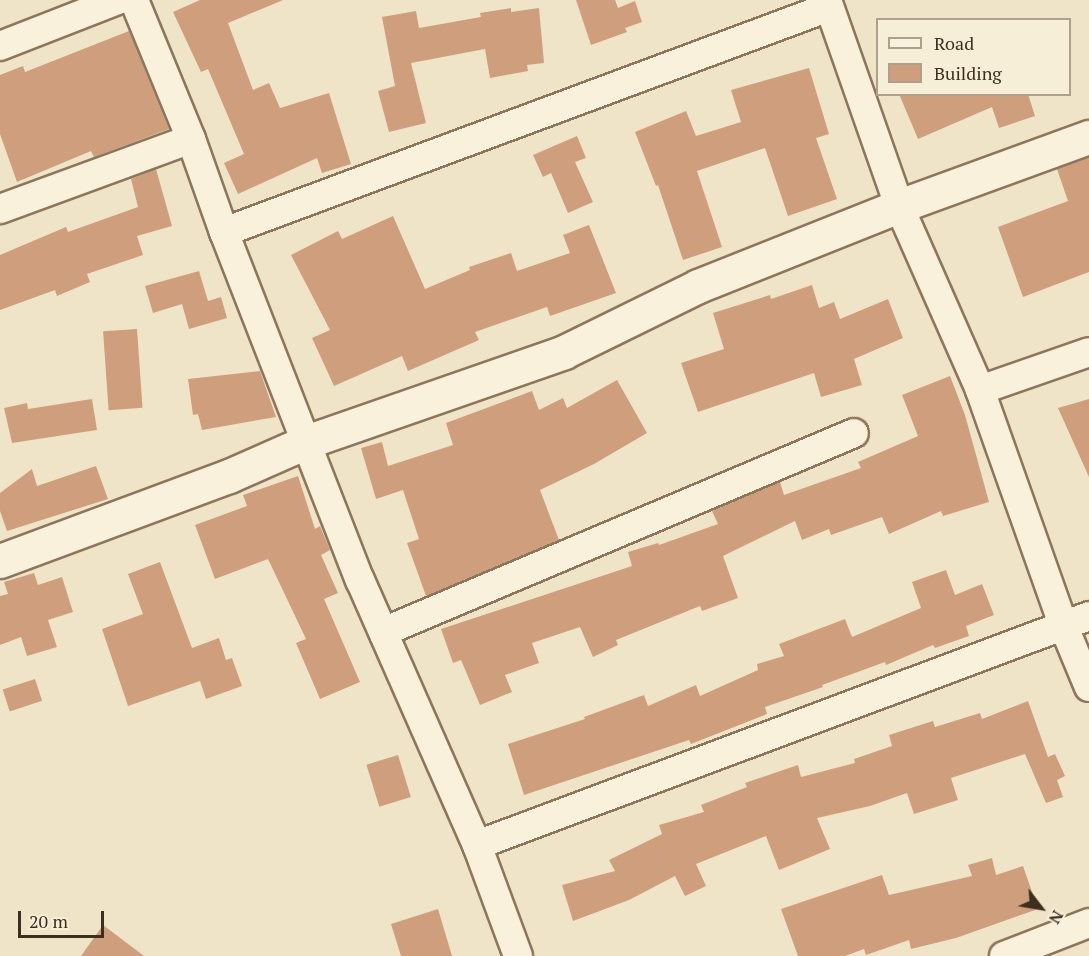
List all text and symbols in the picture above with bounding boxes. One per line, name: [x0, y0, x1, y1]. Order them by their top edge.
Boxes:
legend: [876, 18, 1071, 96]
text: Road: [934, 31, 974, 55]
text: Building: [934, 61, 1002, 85]
north arrow: [1011, 878, 1071, 938]
scale bar: [21, 899, 106, 937]
text: N: [1044, 906, 1069, 928]
text: 20 m: [29, 909, 68, 933]

